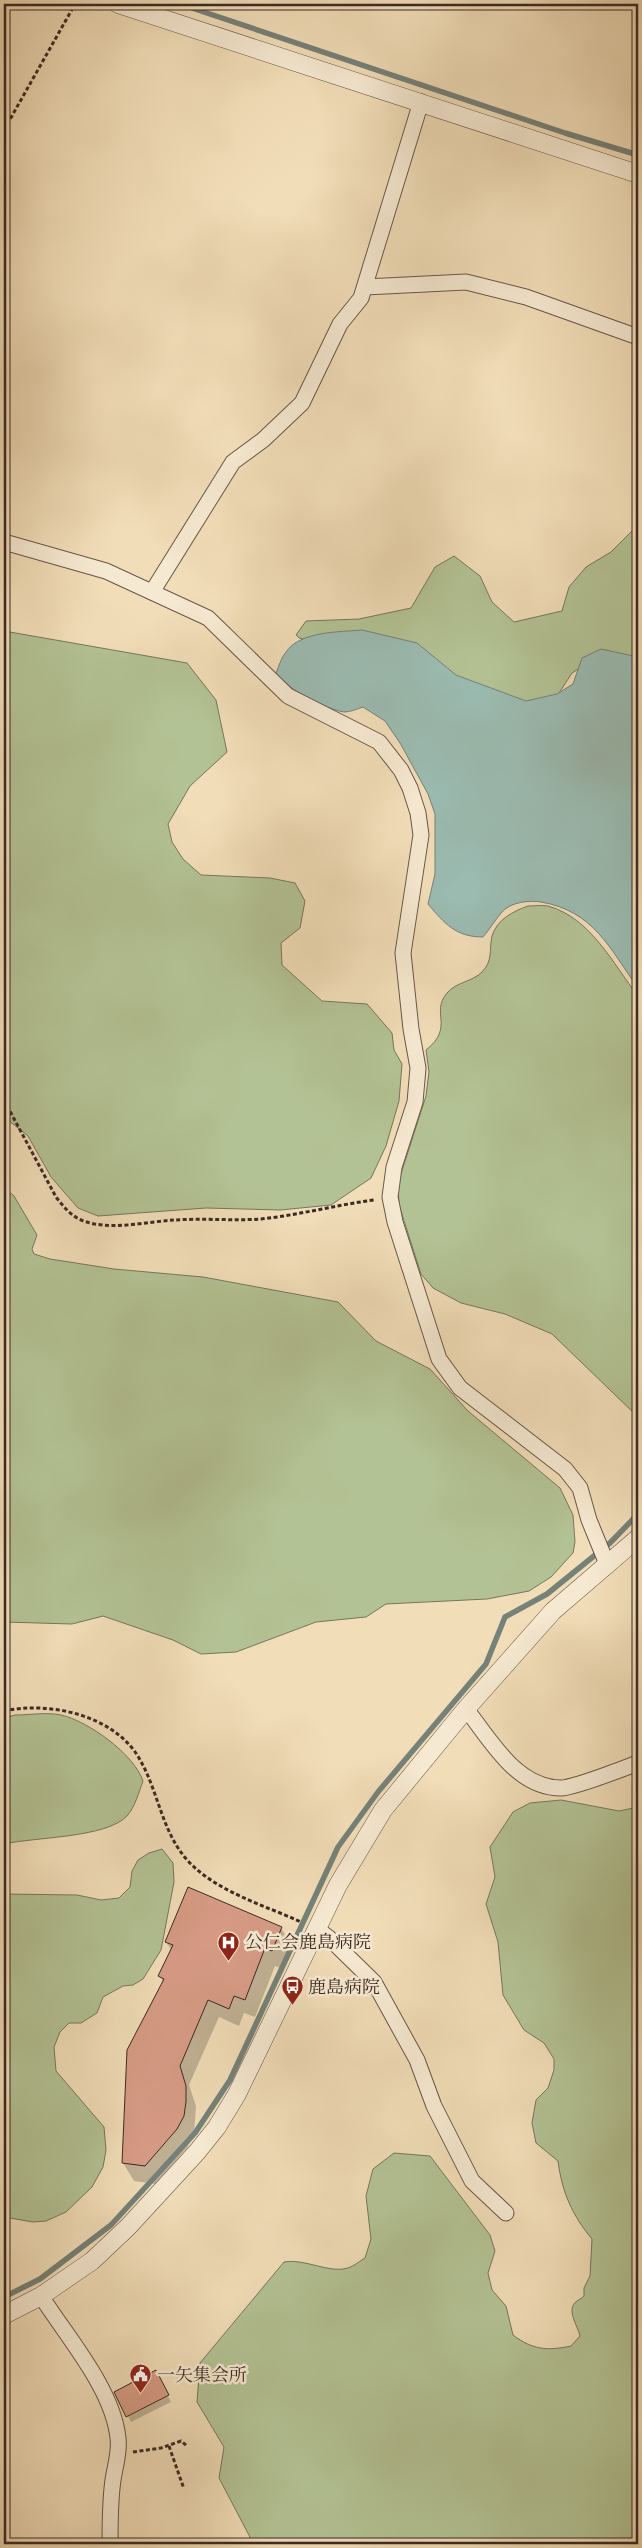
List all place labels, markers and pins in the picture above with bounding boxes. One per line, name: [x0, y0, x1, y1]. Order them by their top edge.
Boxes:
hospital icon: 公仁会鹿島病院: [217, 1930, 241, 1961]
place label: 公仁会鹿島病院: [245, 1931, 371, 1954]
bus stop icon: 鹿島病院: [280, 1975, 304, 2006]
place label: 鹿島病院: [308, 1976, 380, 1999]
public building icon: 一矢集会所: [129, 2363, 153, 2394]
place label: 一矢集会所: [157, 2364, 247, 2387]

